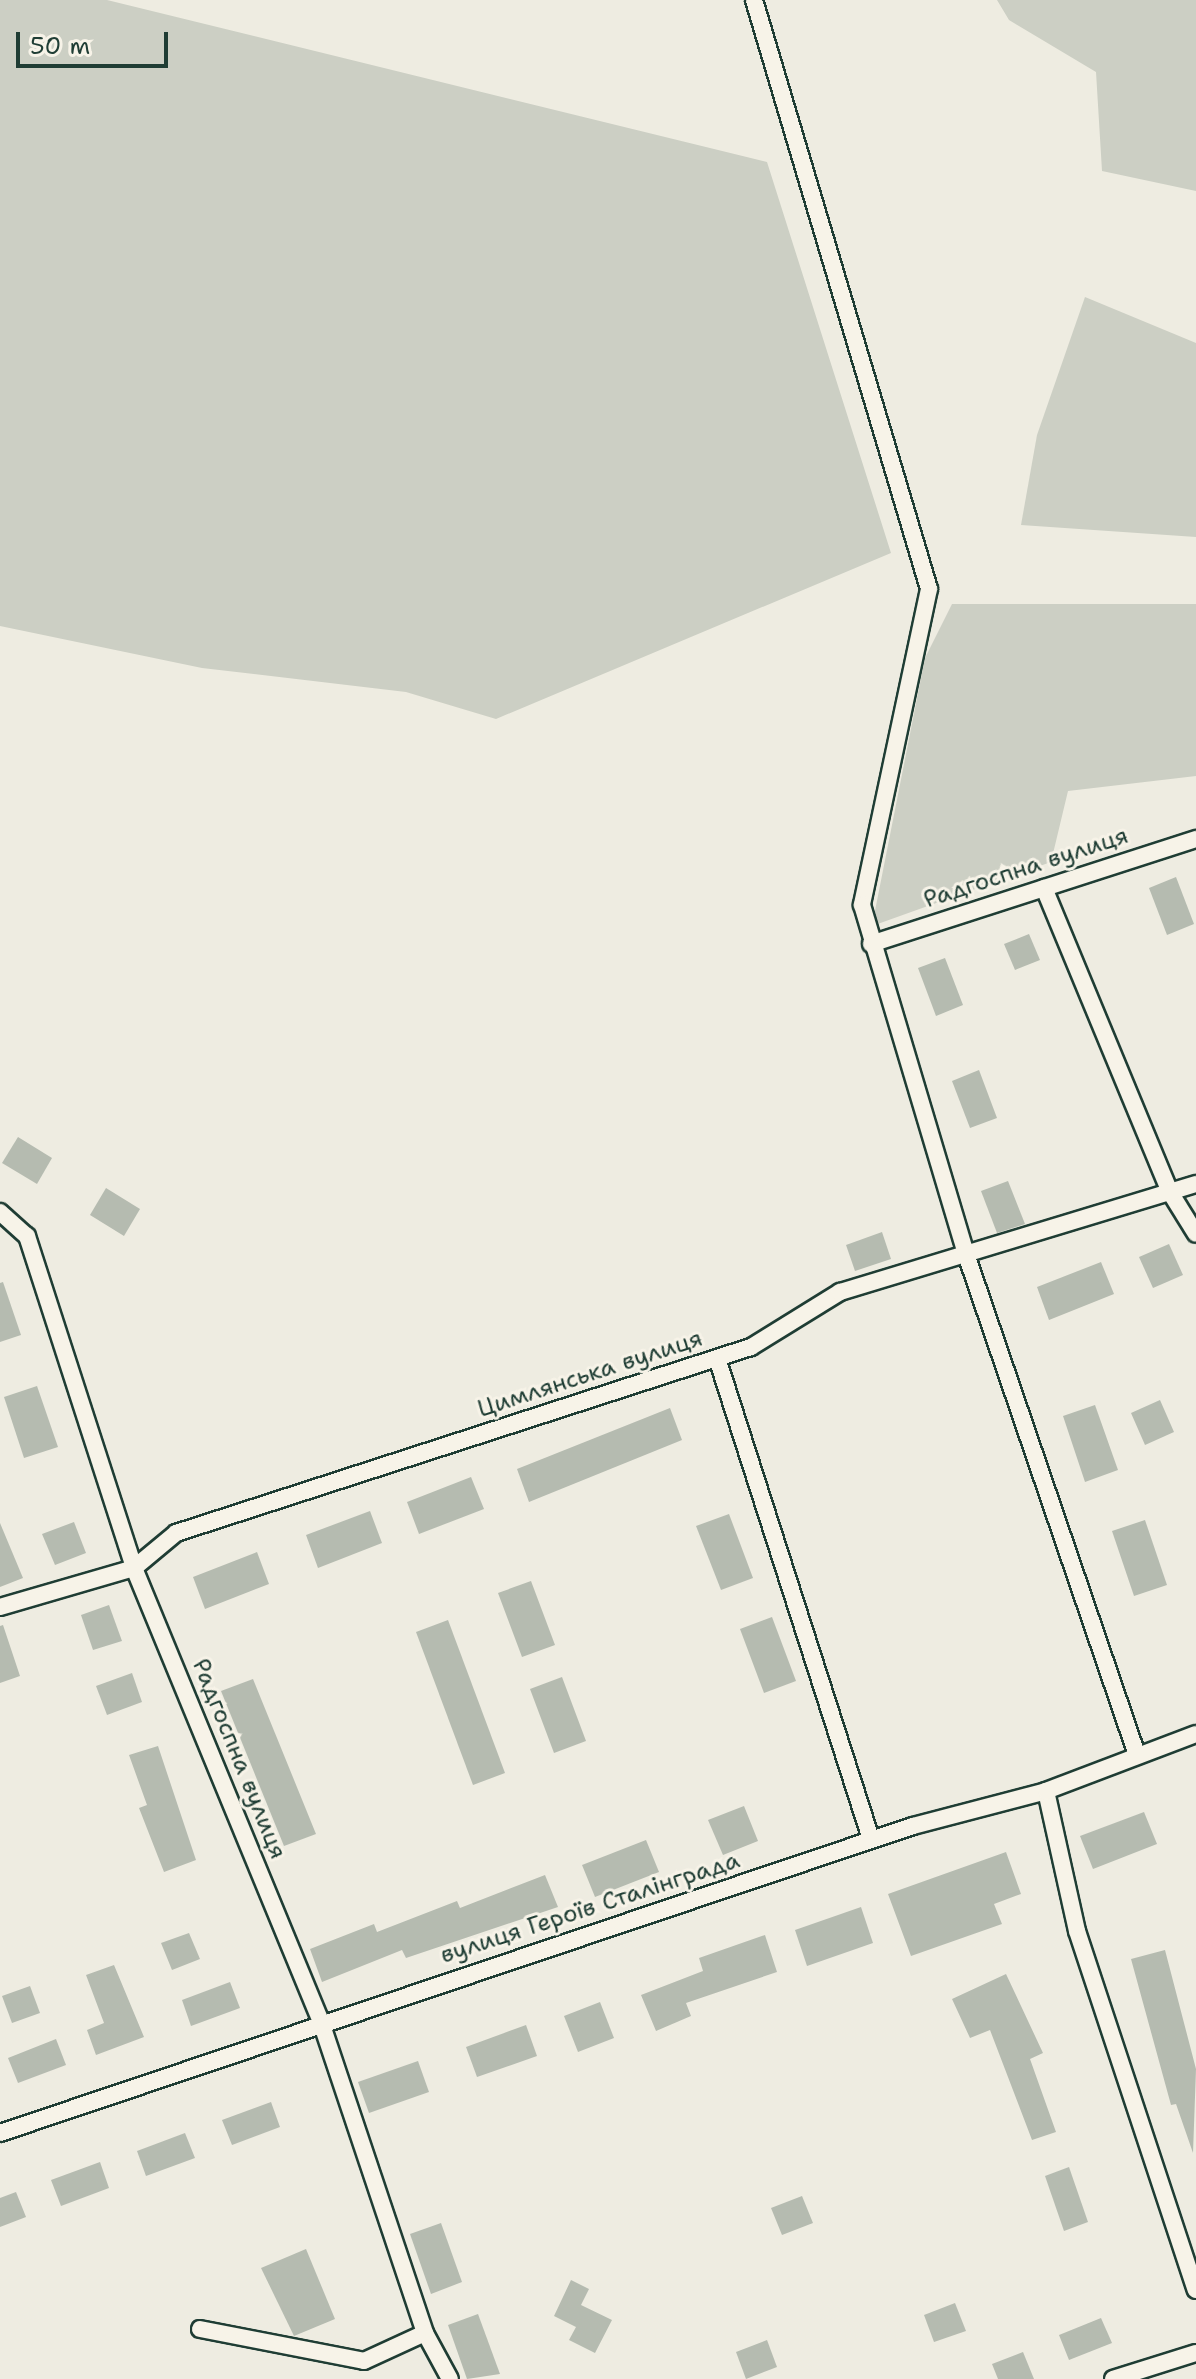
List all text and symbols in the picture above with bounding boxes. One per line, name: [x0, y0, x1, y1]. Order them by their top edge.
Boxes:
scale bar: [20, 16, 172, 66]
text: 50 m: [30, 30, 90, 62]
street label: Радгоспна вулиця: [920, 821, 1132, 915]
street label: Цимлянська вулиця: [474, 1324, 706, 1424]
street label: Радгоспна вулиця: [186, 1655, 292, 1863]
street label: вулиця Героїв Сталінграда: [437, 1846, 743, 1970]

